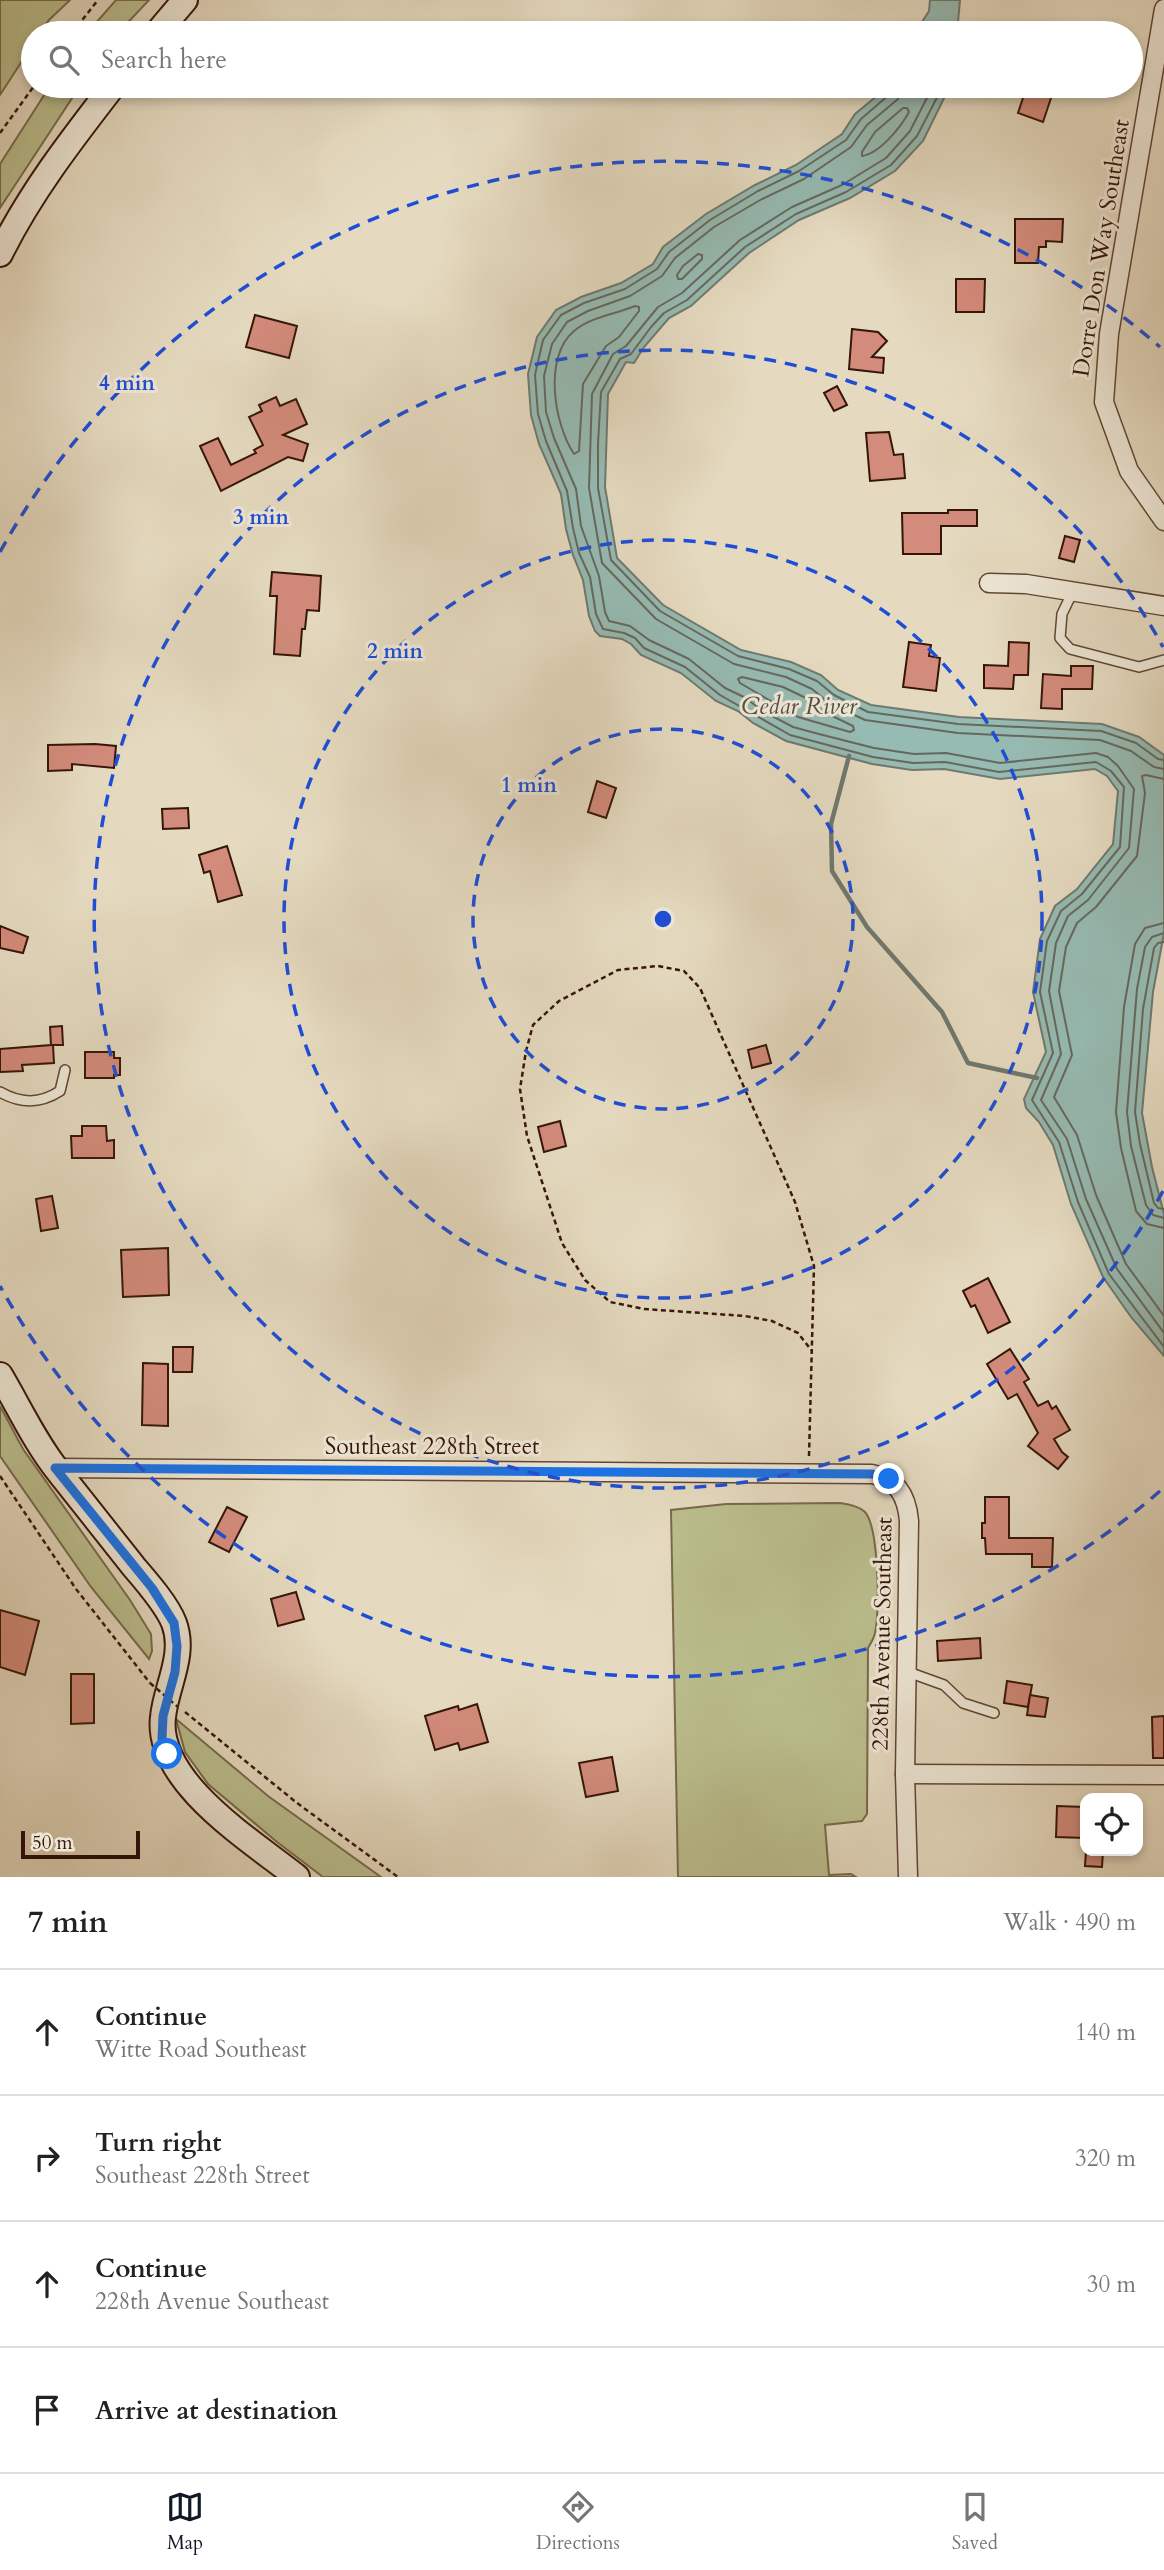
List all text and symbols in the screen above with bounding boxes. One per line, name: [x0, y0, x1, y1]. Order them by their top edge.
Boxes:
search box: [21, 21, 1143, 98]
icon: search: [45, 41, 83, 79]
text: Search here: [101, 42, 227, 77]
street label: Dorre Don Way Southeast: [1065, 117, 1137, 379]
text: 4 min: [99, 369, 155, 398]
text: 3 min: [233, 503, 289, 532]
text: 2 min: [367, 637, 423, 666]
water label: Cedar River: [741, 690, 858, 723]
text: 1 min: [501, 771, 557, 800]
centre of rings: [651, 907, 675, 931]
street label: Southeast 228th Street: [325, 1431, 539, 1462]
route end: [873, 1463, 904, 1494]
street label: 228th Avenue Southeast: [864, 1517, 900, 1751]
route start: [151, 1738, 182, 1769]
map controls: [1080, 1793, 1143, 1856]
button: locate: [1080, 1793, 1143, 1856]
scale bar: [21, 1828, 140, 1860]
text: 50 m: [32, 1830, 73, 1856]
text: 7 min: [28, 1902, 108, 1943]
text: Walk · 490 m: [1003, 1907, 1136, 1938]
text: Continue: [95, 1999, 207, 2034]
icon: ahead: [28, 2013, 66, 2051]
text: 140 m: [1075, 2017, 1136, 2048]
text: Witte Road Southeast: [95, 2034, 307, 2065]
text: Turn right: [95, 2125, 222, 2160]
icon: right: [28, 2139, 66, 2177]
text: 320 m: [1075, 2143, 1136, 2174]
text: Southeast 228th Street: [95, 2160, 310, 2191]
text: Continue: [95, 2251, 207, 2286]
icon: ahead: [28, 2265, 66, 2303]
text: 30 m: [1087, 2269, 1136, 2300]
text: 228th Avenue Southeast: [95, 2286, 329, 2317]
icon: arrive: [28, 2391, 66, 2429]
text: Arrive at destination: [95, 2393, 338, 2428]
tab: Map: [166, 2488, 204, 2556]
tab: Directions: [536, 2488, 620, 2556]
tab: Saved: [952, 2488, 998, 2556]

